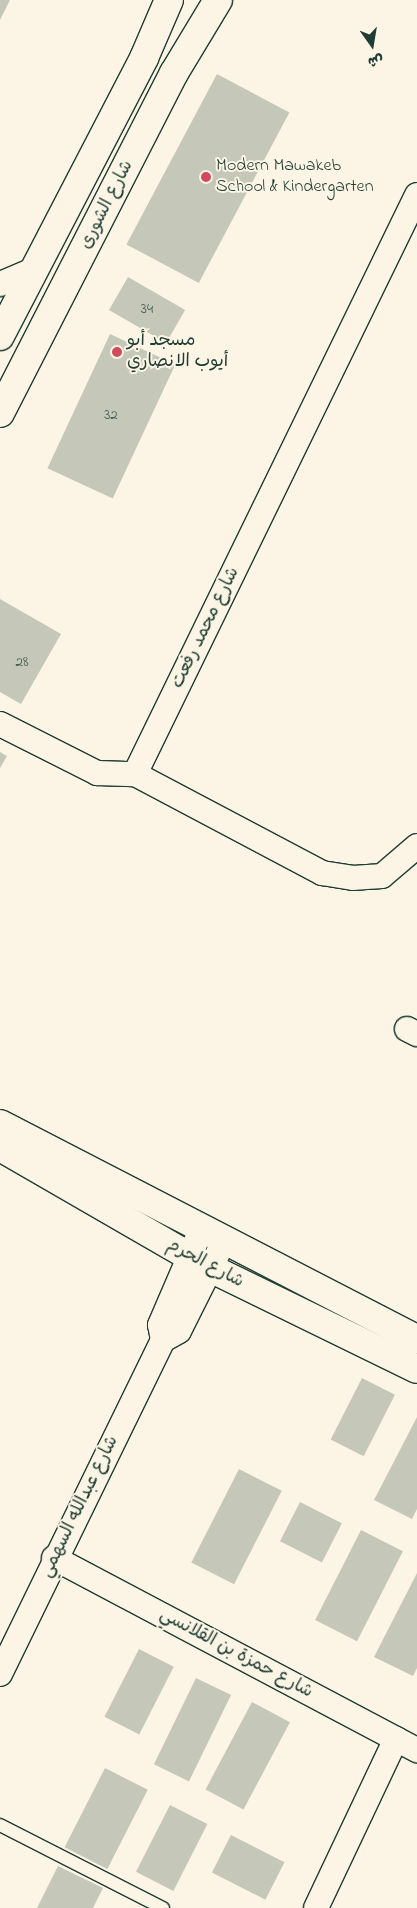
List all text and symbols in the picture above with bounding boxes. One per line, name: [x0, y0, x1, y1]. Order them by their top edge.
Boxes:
north arrow: [347, 20, 397, 70]
text: ش: [366, 48, 385, 72]
place label: Modern Mawakeb School & Kindergarten: [216, 156, 374, 198]
street label: شارع الشورى: [75, 157, 139, 253]
marker: Modern Mawakeb School & Kindergarten: [200, 171, 212, 183]
house number: 34: [141, 301, 153, 319]
place label: مسجد أبو أيوب الانصاري: [127, 331, 228, 374]
marker: مسجد أبو أيوب الانصاري: [111, 346, 123, 358]
house number: 32: [104, 407, 118, 425]
street label: شارع محمد رفعت: [167, 564, 245, 692]
house number: 28: [15, 654, 29, 672]
street label: شارع الحرم: [163, 1235, 247, 1293]
street label: شارع عبدالله السهمي: [36, 1433, 124, 1581]
street label: شارع حمزة بن القلانسي: [156, 1604, 316, 1704]

